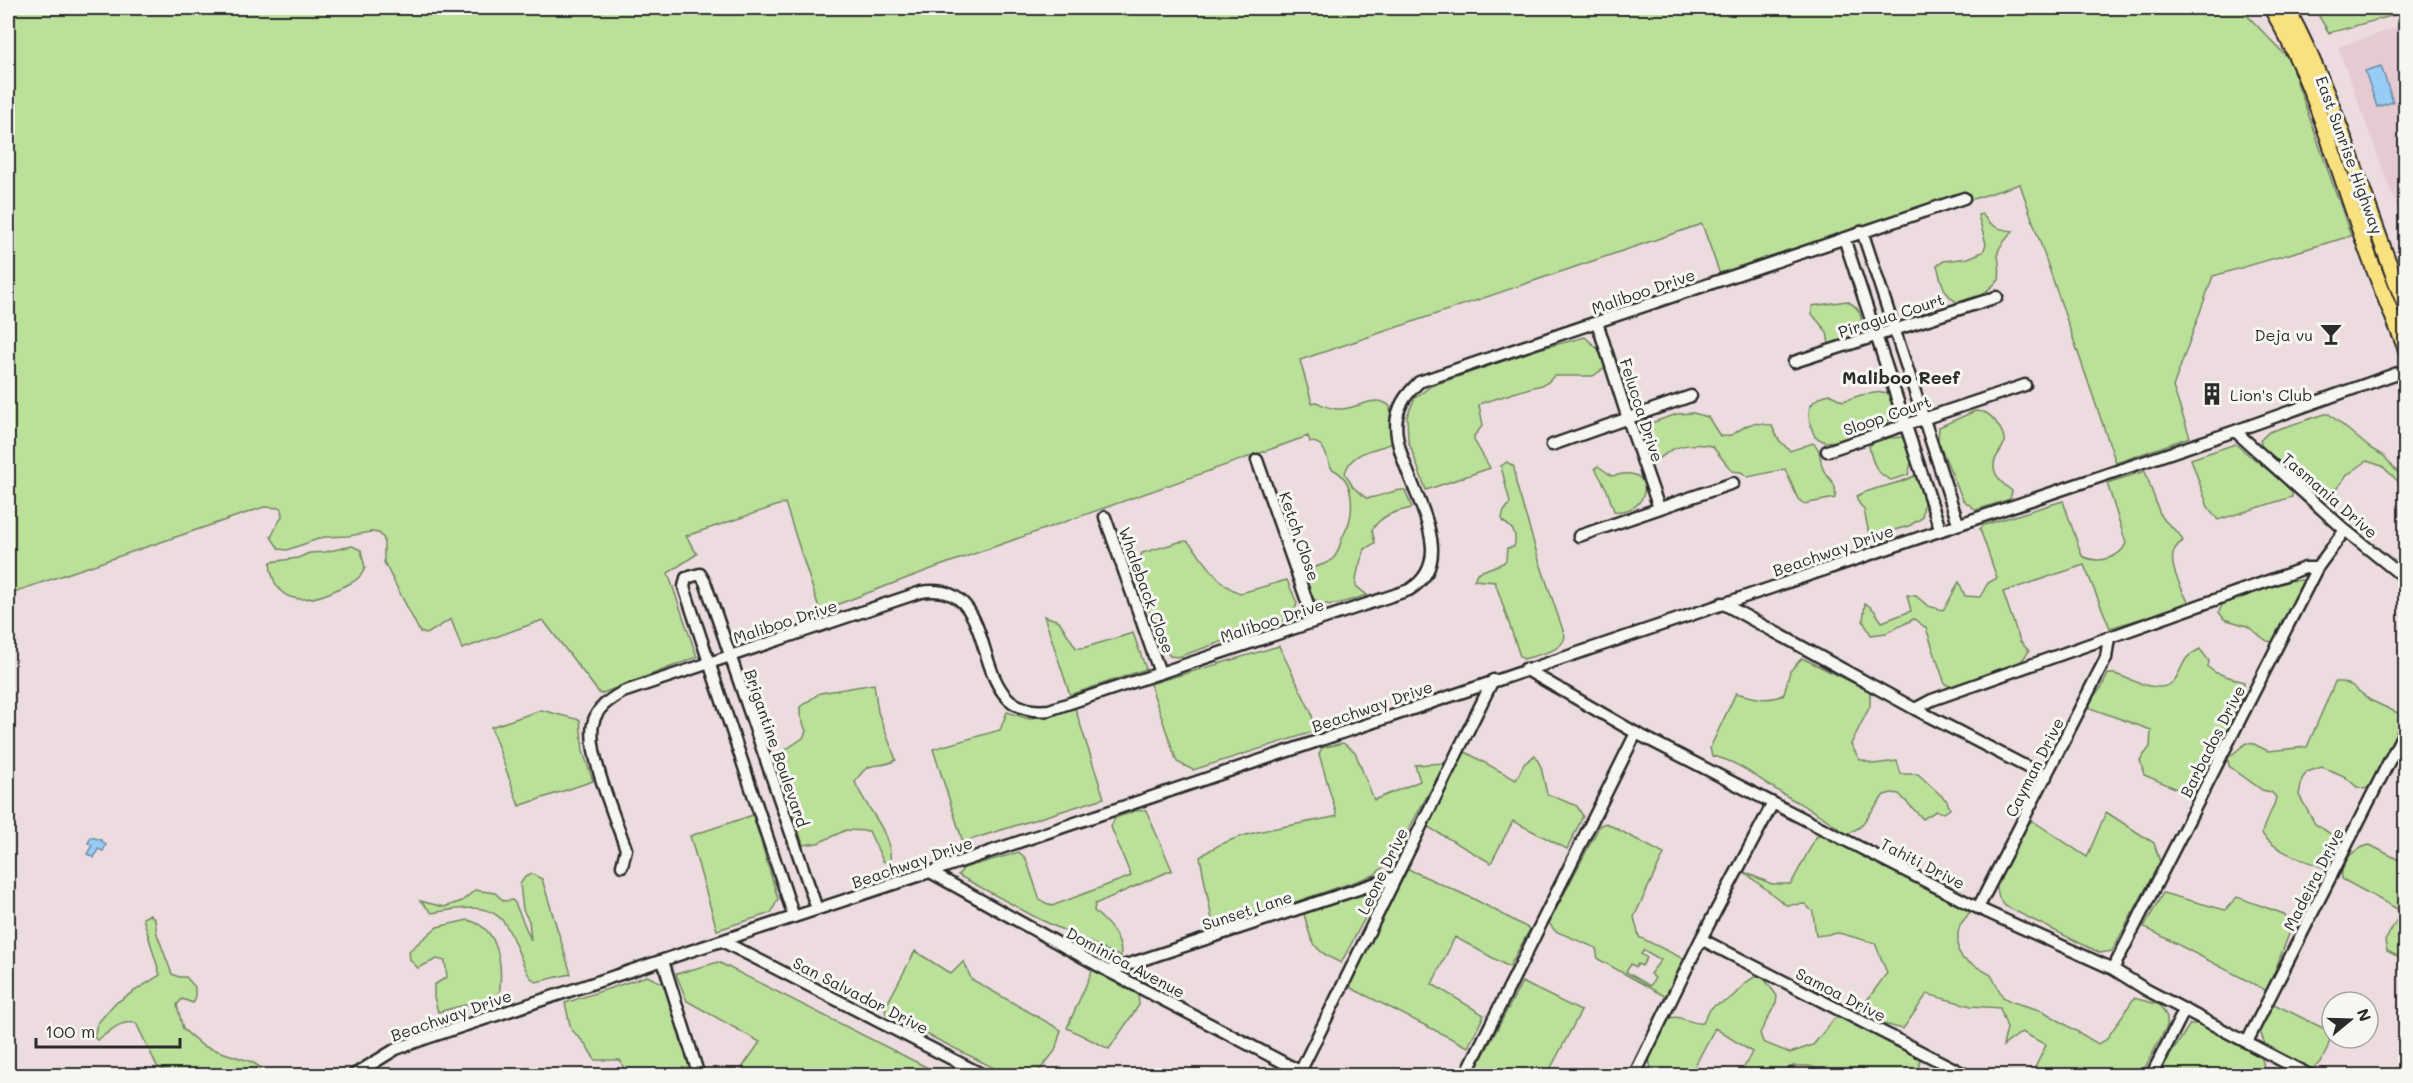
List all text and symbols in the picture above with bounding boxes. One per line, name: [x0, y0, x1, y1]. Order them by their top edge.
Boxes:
street label: East Sunrise Highway: [2312, 73, 2388, 237]
street label: Maliboo Drive: [1588, 263, 1698, 319]
street label: Piragua Court: [1835, 288, 1947, 342]
bar icon: Deja vu: [2318, 321, 2344, 347]
place label: Deja vu: [2254, 324, 2313, 345]
street label: Felucca Drive: [1615, 355, 1669, 465]
district label: Maliboo Reef: [1842, 365, 1960, 389]
building icon: Lion's Club: [2199, 381, 2225, 407]
place label: Lion's Club: [2230, 384, 2312, 405]
street label: Sloop Court: [1840, 390, 1934, 440]
street label: Tasmania Drive: [2278, 448, 2382, 542]
street label: Ketch Close: [1275, 489, 1325, 583]
street label: Beachway Drive: [1770, 519, 1896, 581]
street label: Whaleback Close: [1114, 524, 1180, 656]
street label: Maliboo Drive: [1217, 593, 1327, 647]
street label: Maliboo Drive: [730, 594, 840, 648]
street label: Brigantine Boulevard: [740, 666, 814, 830]
street label: Beachway Drive: [1309, 675, 1435, 737]
street label: Barbados Drive: [2175, 681, 2249, 801]
street label: Cayman Drive: [2000, 714, 2068, 820]
street label: Leone Drive: [1352, 824, 1412, 918]
street label: Madeira Drive: [2278, 824, 2348, 934]
street label: Beachway Drive: [849, 831, 975, 893]
street label: Tahiti Drive: [1877, 833, 1969, 893]
street label: Sunset Lane: [1199, 886, 1295, 934]
street label: Dominica Avenue: [1063, 922, 1189, 1002]
street label: San Salvador Drive: [790, 952, 932, 1038]
street label: Samoa Drive: [1792, 962, 1890, 1026]
street label: Beachway Drive: [388, 984, 514, 1046]
north arrow: [2320, 990, 2380, 1050]
text: N: [2353, 1006, 2377, 1024]
scale bar: [36, 1011, 180, 1049]
text: 100 m: [45, 1019, 95, 1043]

